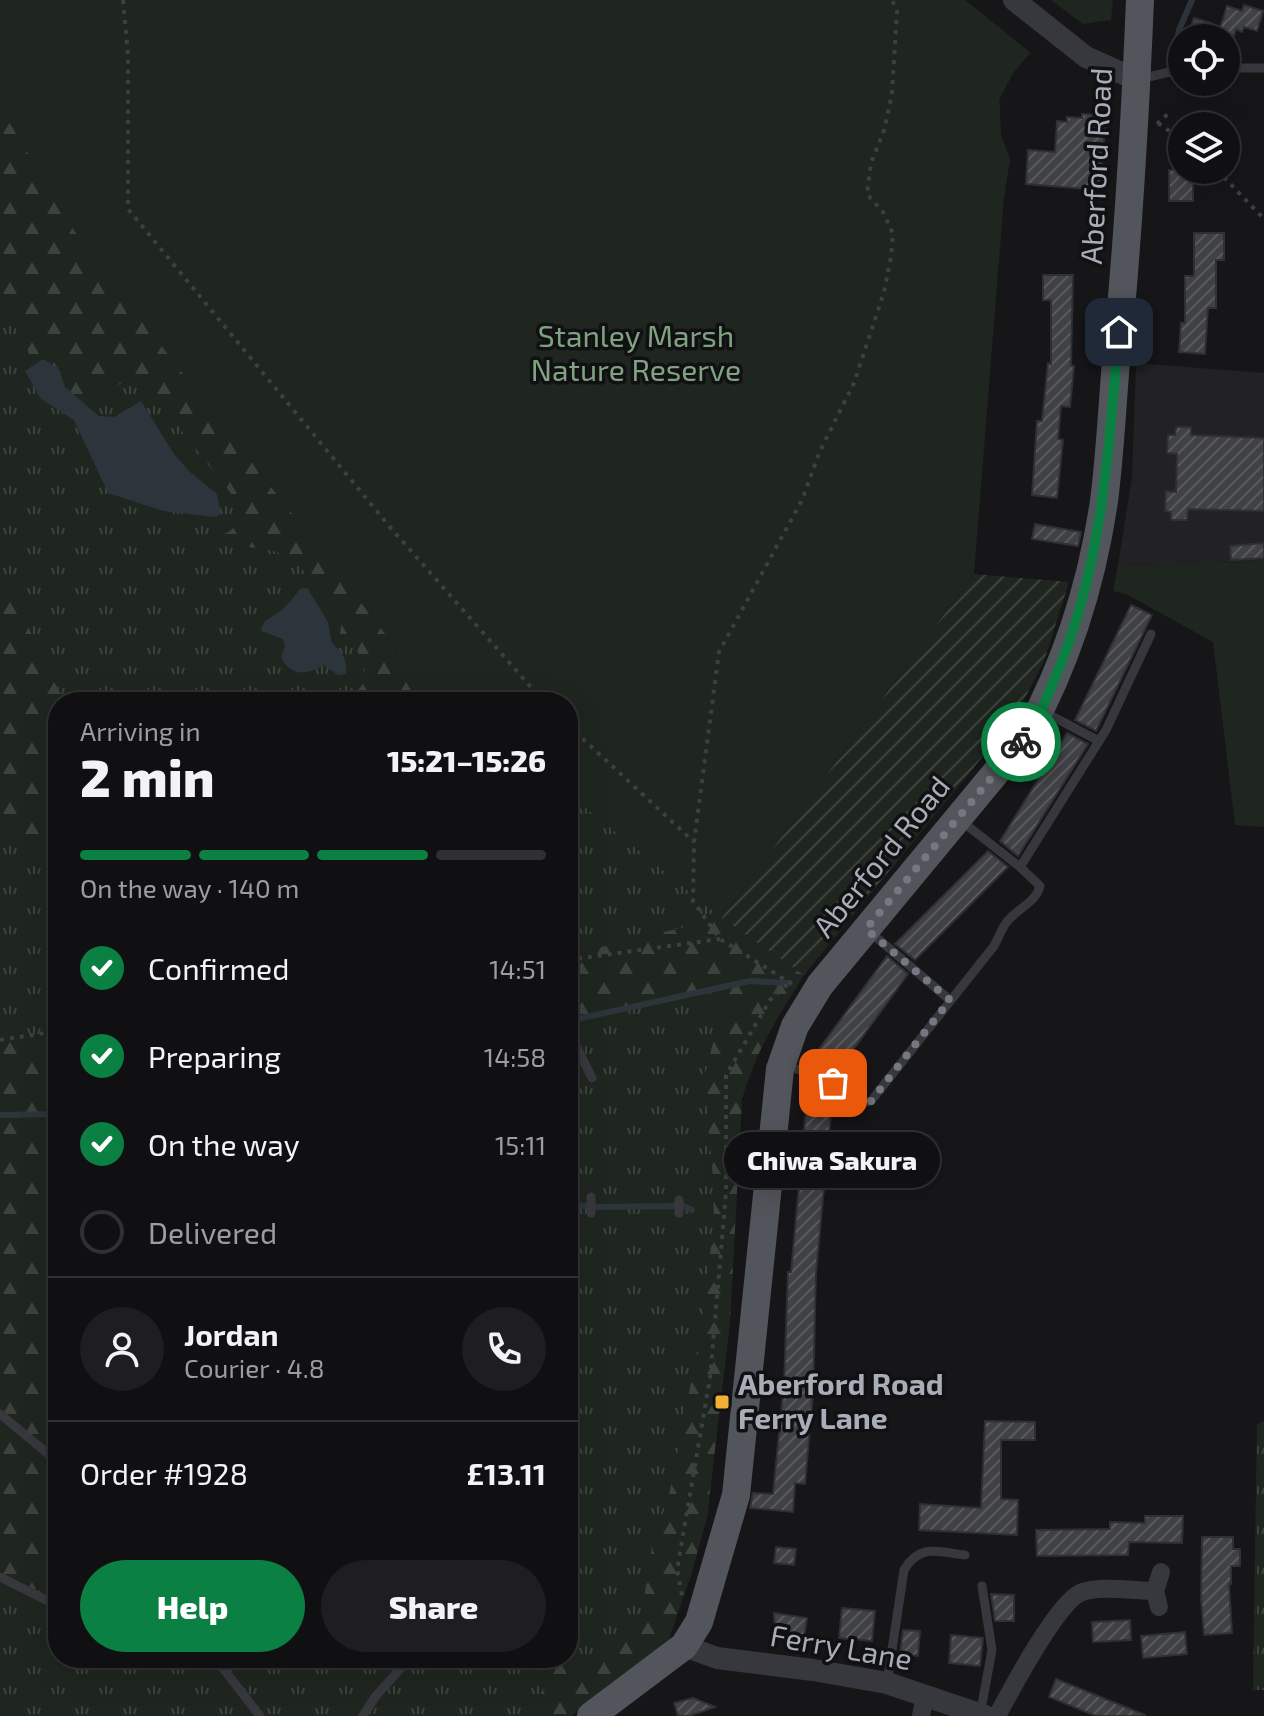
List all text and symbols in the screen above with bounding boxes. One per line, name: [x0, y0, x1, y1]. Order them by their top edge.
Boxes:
map controls: [1168, 24, 1240, 184]
button: locate: [1168, 24, 1240, 96]
street label: Aberford Road: [1072, 67, 1118, 265]
button: layers: [1168, 112, 1240, 184]
pin: [1085, 298, 1153, 366]
icon: home: [1097, 310, 1141, 354]
park label: Stanley Marsh Nature Reserve: [531, 317, 741, 387]
courier: [981, 702, 1061, 782]
text: Arriving in: [80, 715, 201, 746]
icon: bike: [999, 720, 1043, 764]
text: 15:21–15:26: [387, 742, 546, 778]
text: 2 min: [80, 745, 215, 807]
street label: Aberford Road: [805, 768, 956, 944]
text: On the way · 140 m: [80, 872, 299, 903]
icon: check: [80, 946, 124, 990]
text: Confirmed: [148, 950, 289, 986]
text: 14:51: [489, 953, 546, 984]
icon: check: [80, 1034, 124, 1078]
text: Preparing: [148, 1038, 281, 1074]
text: 14:58: [484, 1041, 546, 1072]
pin: [799, 1049, 867, 1117]
icon: bag: [811, 1061, 855, 1105]
icon: check: [80, 1122, 124, 1166]
text: On the way: [148, 1126, 300, 1162]
text: 15:11: [495, 1129, 546, 1160]
callout: Chiwa Sakura: [725, 1131, 941, 1187]
text: Chiwa Sakura: [747, 1144, 917, 1175]
text: Delivered: [148, 1214, 277, 1250]
button: person: [80, 1307, 164, 1391]
button: phone: [462, 1307, 546, 1391]
text: Jordan: [184, 1316, 279, 1352]
text: Courier · 4.8: [184, 1352, 325, 1383]
place label: Aberford Road Ferry Lane: [738, 1365, 944, 1436]
marker: Aberford Road Ferry Lane: [713, 1393, 731, 1411]
text: Order #1928: [80, 1455, 248, 1491]
text: £13.11: [467, 1455, 546, 1491]
button: Help: [80, 1560, 305, 1652]
button: Share: [321, 1560, 546, 1652]
street label: Ferry Lane: [768, 1616, 915, 1676]

